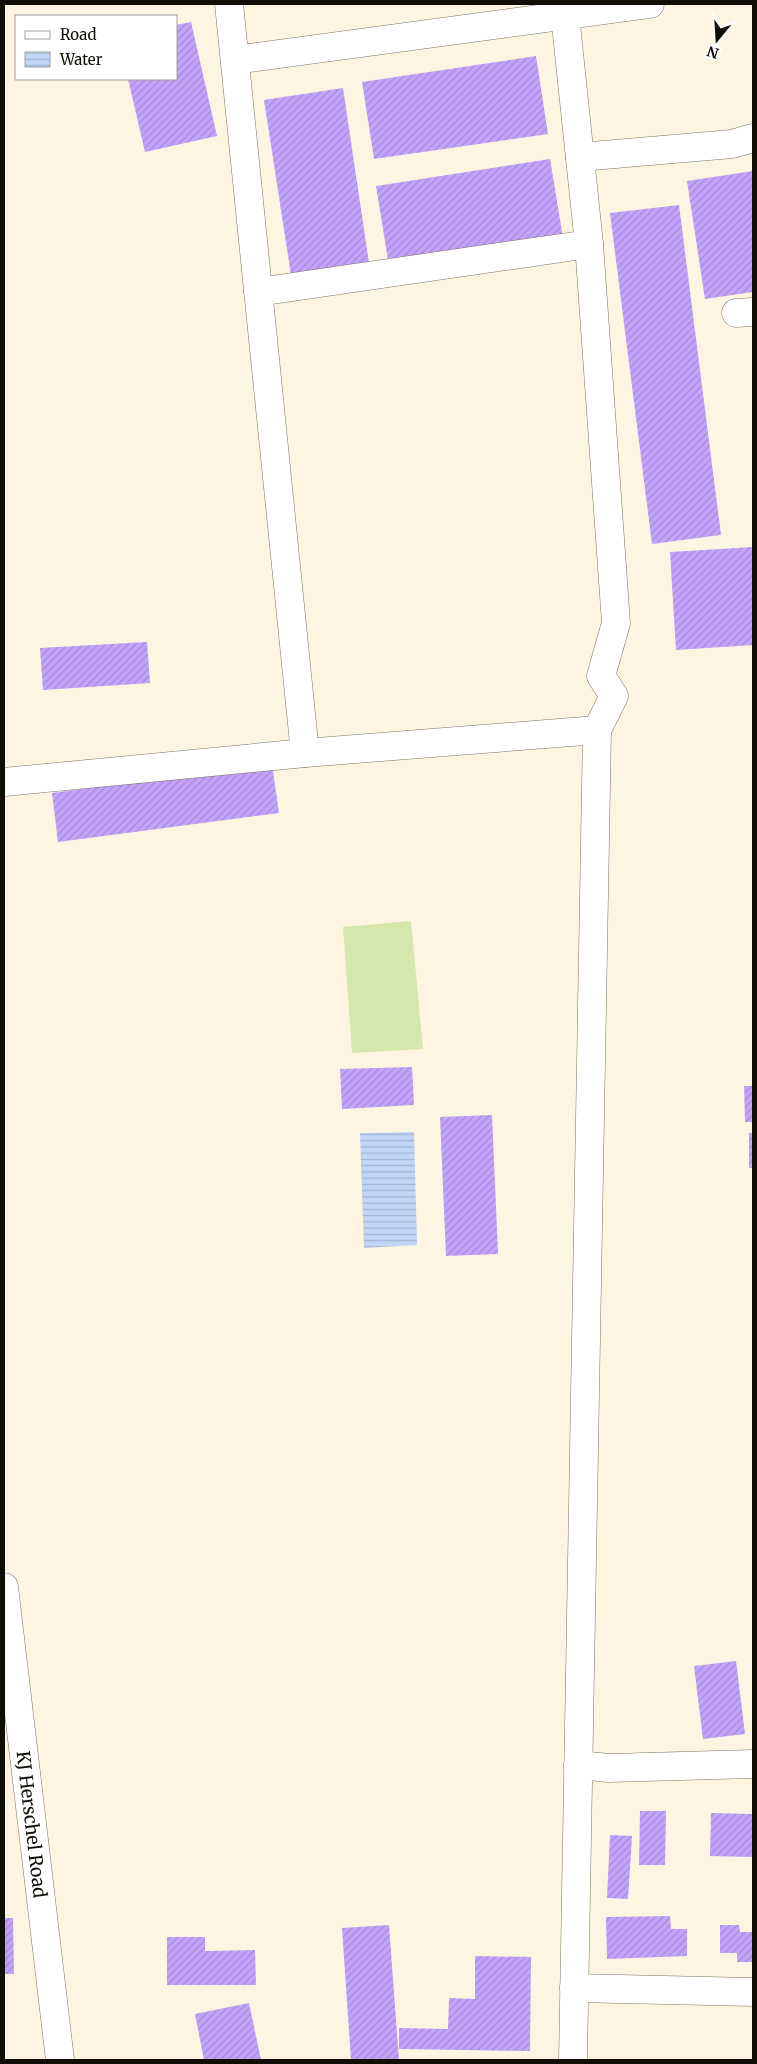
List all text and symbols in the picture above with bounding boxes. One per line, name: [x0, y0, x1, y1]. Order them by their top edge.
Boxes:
legend: [15, 15, 178, 80]
north arrow: [692, 15, 742, 65]
text: Road: [60, 25, 96, 44]
text: N: [705, 42, 721, 63]
text: Water: [59, 50, 103, 69]
street label: KJ Herschel Road: [12, 1750, 52, 1899]

